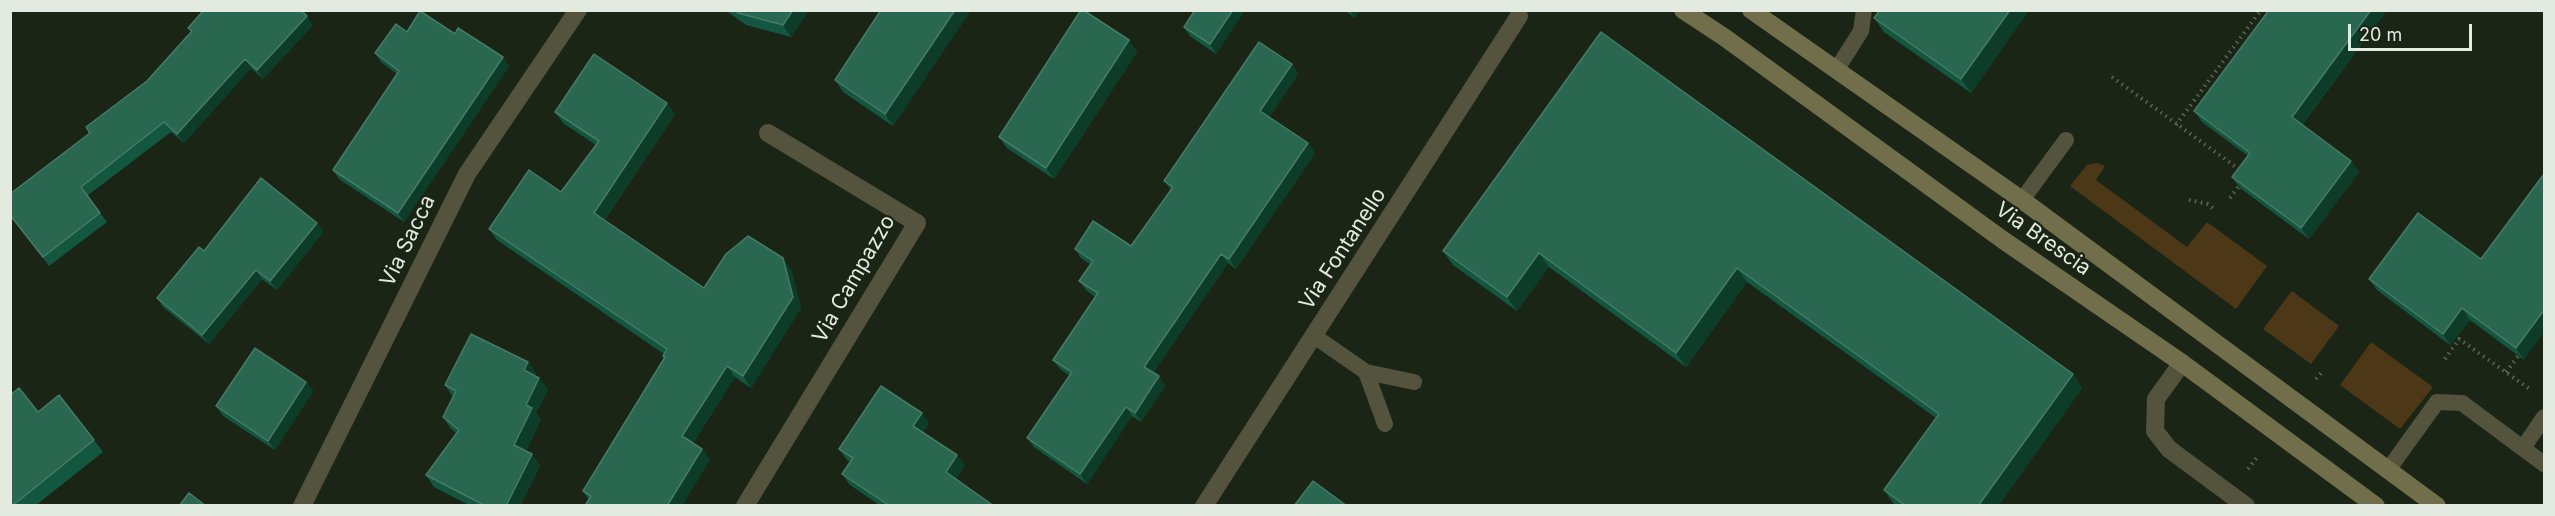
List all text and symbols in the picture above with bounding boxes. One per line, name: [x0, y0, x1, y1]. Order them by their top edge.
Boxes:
scale bar: [2351, 12, 2476, 50]
text: 20 m: [2359, 24, 2402, 45]
street label: Via Fontanello: [1294, 183, 1392, 315]
street label: Via Sacca: [375, 191, 441, 291]
street label: Via Brescia: [1990, 197, 2096, 281]
street label: Via Campazzo: [807, 211, 901, 347]

